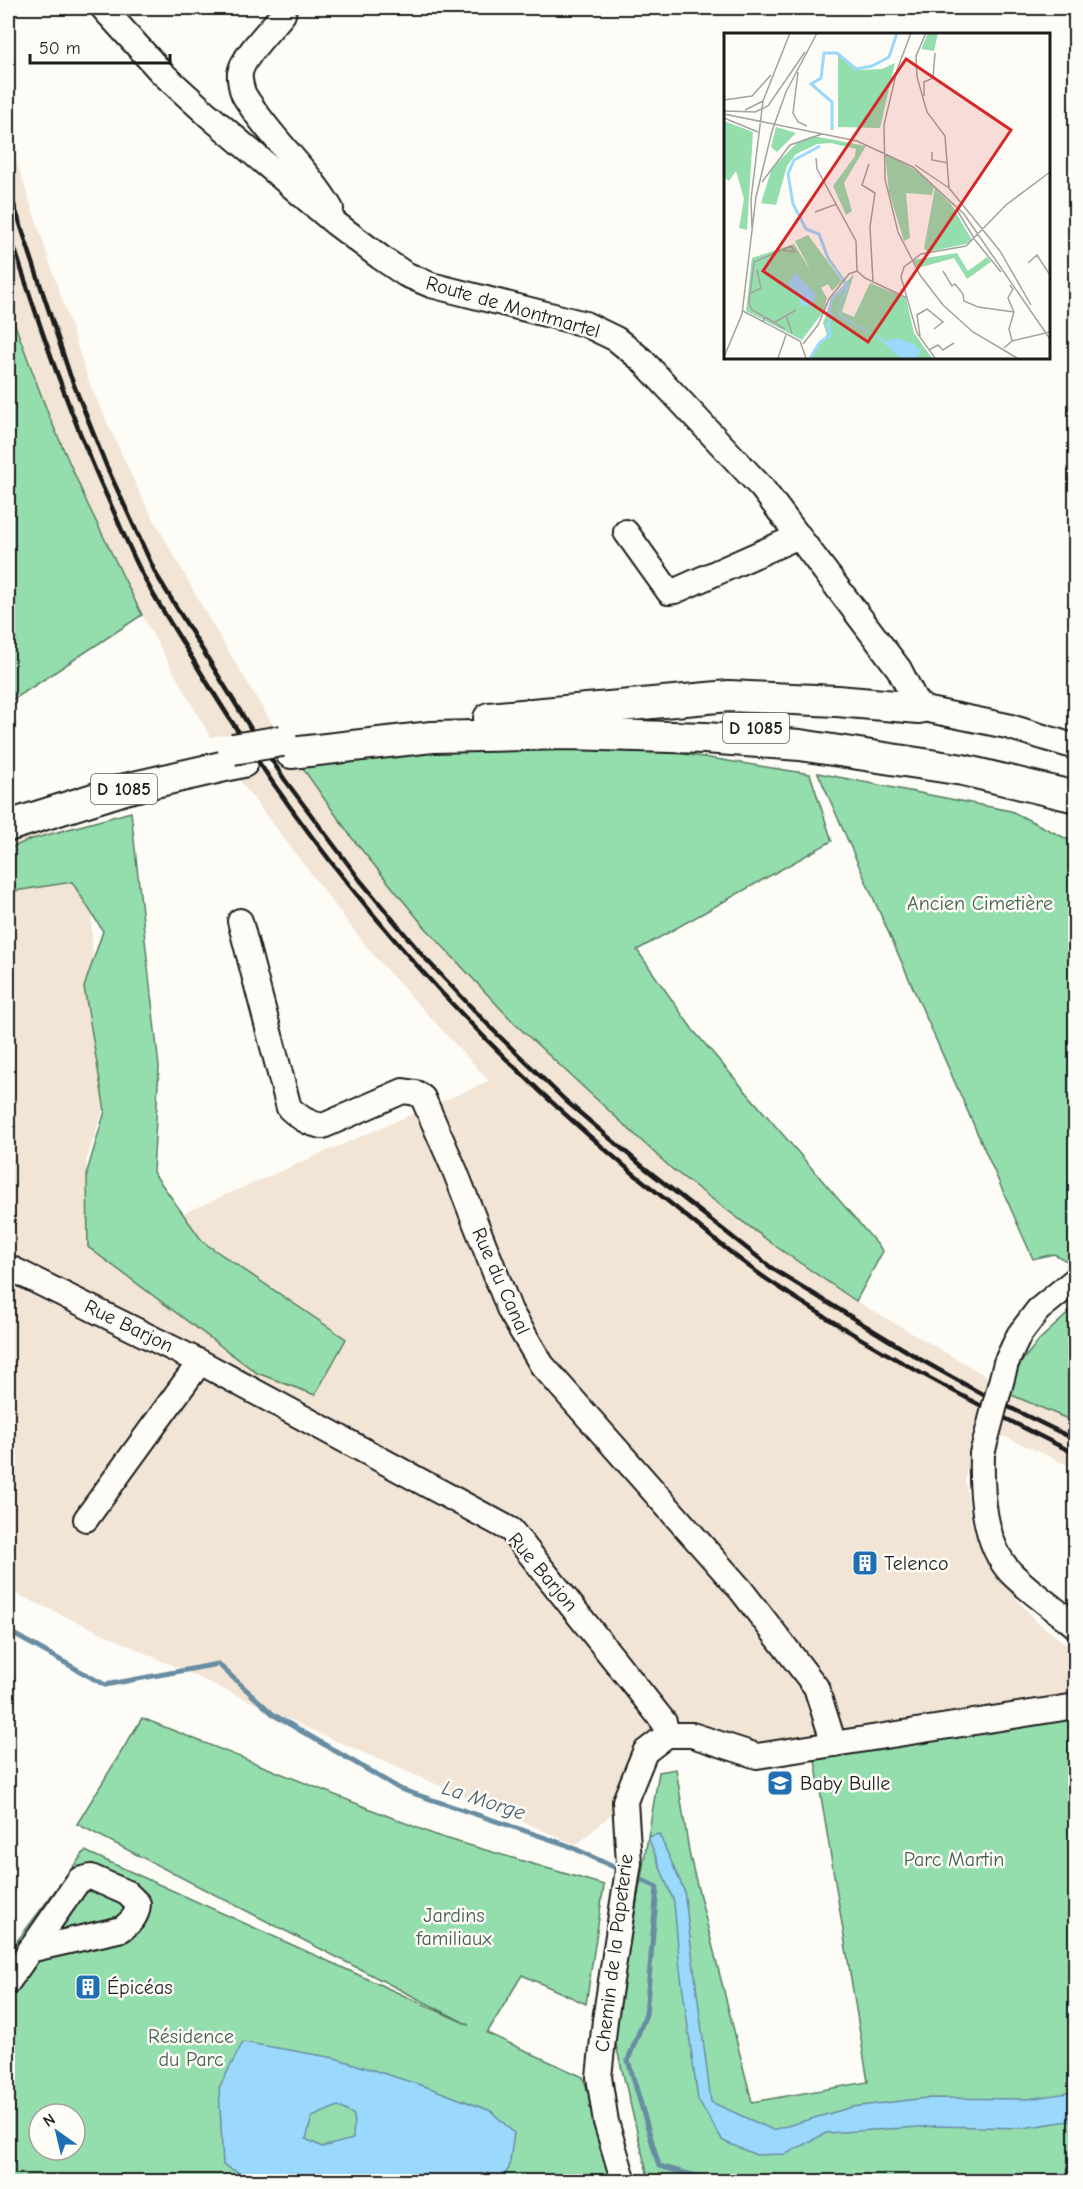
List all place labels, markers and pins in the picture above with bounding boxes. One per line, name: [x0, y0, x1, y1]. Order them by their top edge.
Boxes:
building icon: Telenco: [850, 1548, 880, 1578]
place label: Telenco: [884, 1552, 949, 1575]
school or university icon: Baby Bulle: [765, 1768, 795, 1798]
place label: Baby Bulle: [800, 1772, 890, 1795]
building icon: Épicéas: [73, 1972, 103, 2002]
place label: Épicéas: [107, 1976, 173, 1999]

